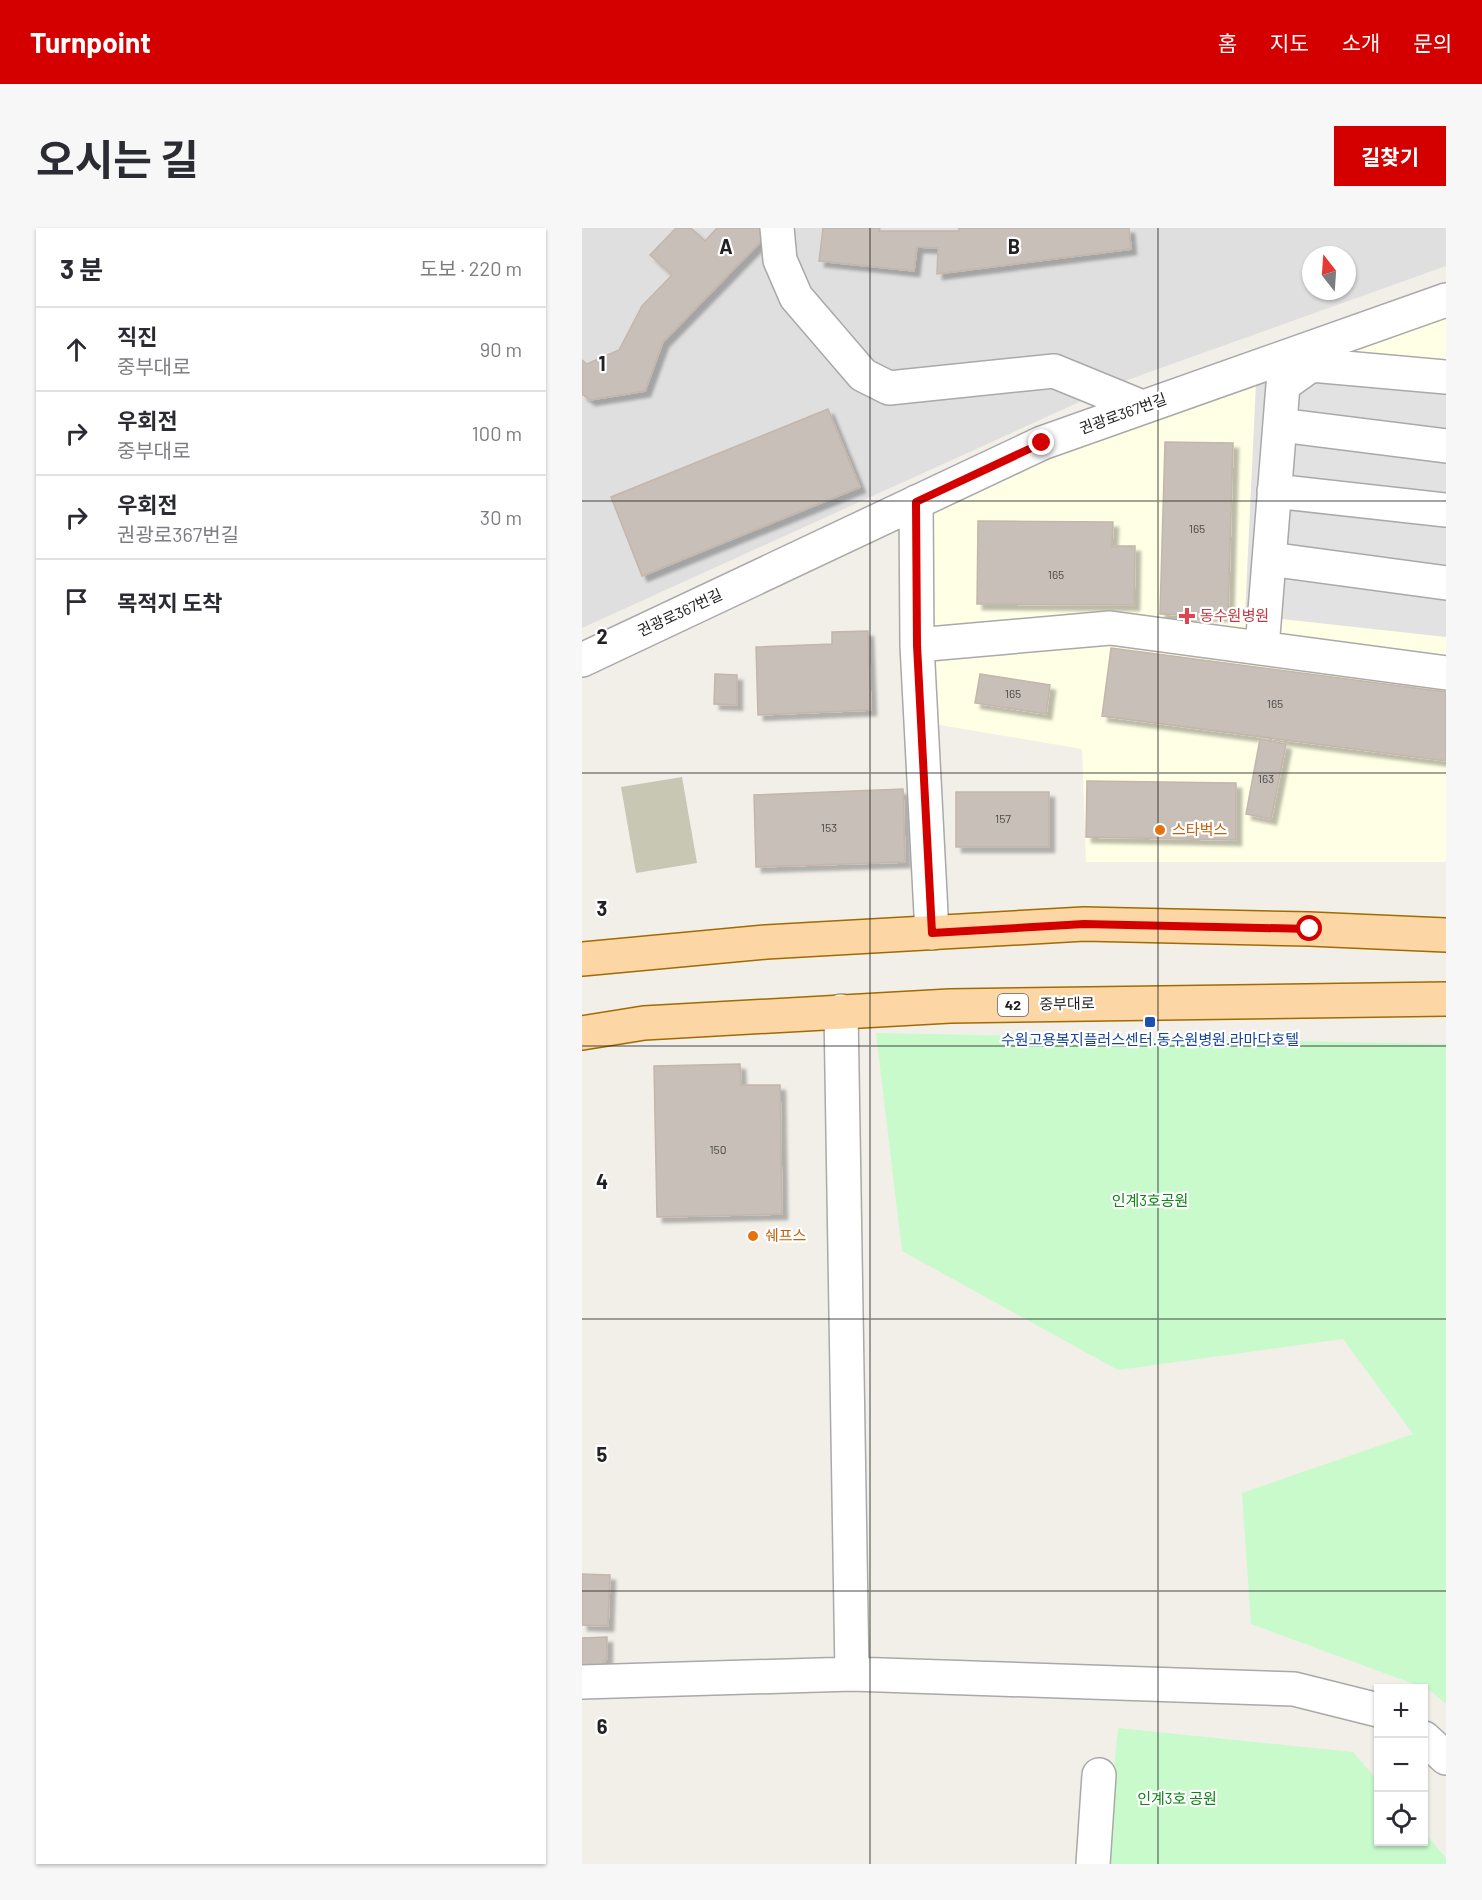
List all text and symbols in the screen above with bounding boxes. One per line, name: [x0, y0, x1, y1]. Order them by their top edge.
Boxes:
text: Turnpoint: [30, 25, 151, 59]
text: 홈: [1218, 30, 1237, 55]
text: 지도: [1270, 30, 1309, 55]
text: 소개: [1342, 30, 1380, 55]
text: 문의: [1413, 30, 1452, 55]
button: 길찾기: [1334, 126, 1446, 186]
text: 오시는 길: [36, 133, 199, 183]
text: A: [719, 234, 733, 258]
text: B: [1008, 234, 1020, 258]
north arrow: [1302, 246, 1356, 300]
text: 3 분: [60, 253, 103, 284]
text: 도보 · 220 m: [420, 256, 522, 280]
text: 직진: [117, 323, 157, 349]
icon: ahead: [60, 333, 93, 366]
text: 90 m: [480, 337, 522, 361]
text: 1: [598, 351, 606, 375]
text: 중부대로: [117, 354, 191, 378]
street label: 권광로367번길: [1077, 389, 1169, 437]
text: 우회전: [117, 407, 178, 433]
icon: right: [60, 417, 93, 450]
text: 100 m: [472, 421, 522, 445]
route end: [1028, 429, 1054, 455]
text: 중부대로: [117, 438, 191, 462]
text: 우회전: [117, 491, 178, 517]
icon: right: [60, 501, 93, 534]
text: 30 m: [480, 505, 522, 529]
house number: 165: [1189, 521, 1205, 535]
text: 권광로367번길: [117, 522, 239, 546]
house number: 165: [1048, 567, 1064, 581]
icon: arrive: [60, 585, 93, 618]
street label: 권광로367번길: [634, 585, 725, 640]
text: 목적지 도착: [117, 589, 223, 615]
place label: 동수원병원: [1200, 606, 1269, 624]
marker: 동수원병원: [1178, 607, 1196, 625]
text: 2: [596, 624, 608, 648]
house number: 165: [1005, 686, 1021, 700]
house number: 165: [1267, 696, 1283, 710]
house number: 163: [1258, 771, 1274, 785]
house number: 157: [995, 811, 1011, 825]
house number: 153: [821, 820, 837, 834]
place label: 스타벅스: [1172, 820, 1227, 838]
marker: 스타벅스: [1153, 823, 1167, 837]
text: 3: [597, 896, 607, 920]
route start: [1296, 915, 1322, 941]
road number: 42: [998, 994, 1028, 1016]
street label: 중부대로: [1039, 994, 1095, 1012]
marker: 수원고용복지플러스센터.동수원병원.라마다호텔: [1143, 1015, 1157, 1029]
place label: 수원고용복지플러스센터.동수원병원.라마다호텔: [1001, 1030, 1299, 1048]
house number: 150: [709, 1142, 727, 1156]
text: 4: [596, 1169, 608, 1193]
park label: 인계3호공원: [1112, 1191, 1188, 1209]
place label: 쉐프스: [765, 1226, 807, 1244]
marker: 쉐프스: [746, 1229, 760, 1243]
text: 5: [597, 1442, 608, 1466]
map controls: [1374, 1684, 1428, 1846]
button: +: [1374, 1684, 1428, 1738]
text: 6: [597, 1714, 608, 1738]
button: −: [1374, 1738, 1428, 1792]
park label: 인계3호 공원: [1137, 1789, 1217, 1807]
button: locate: [1374, 1792, 1428, 1846]

